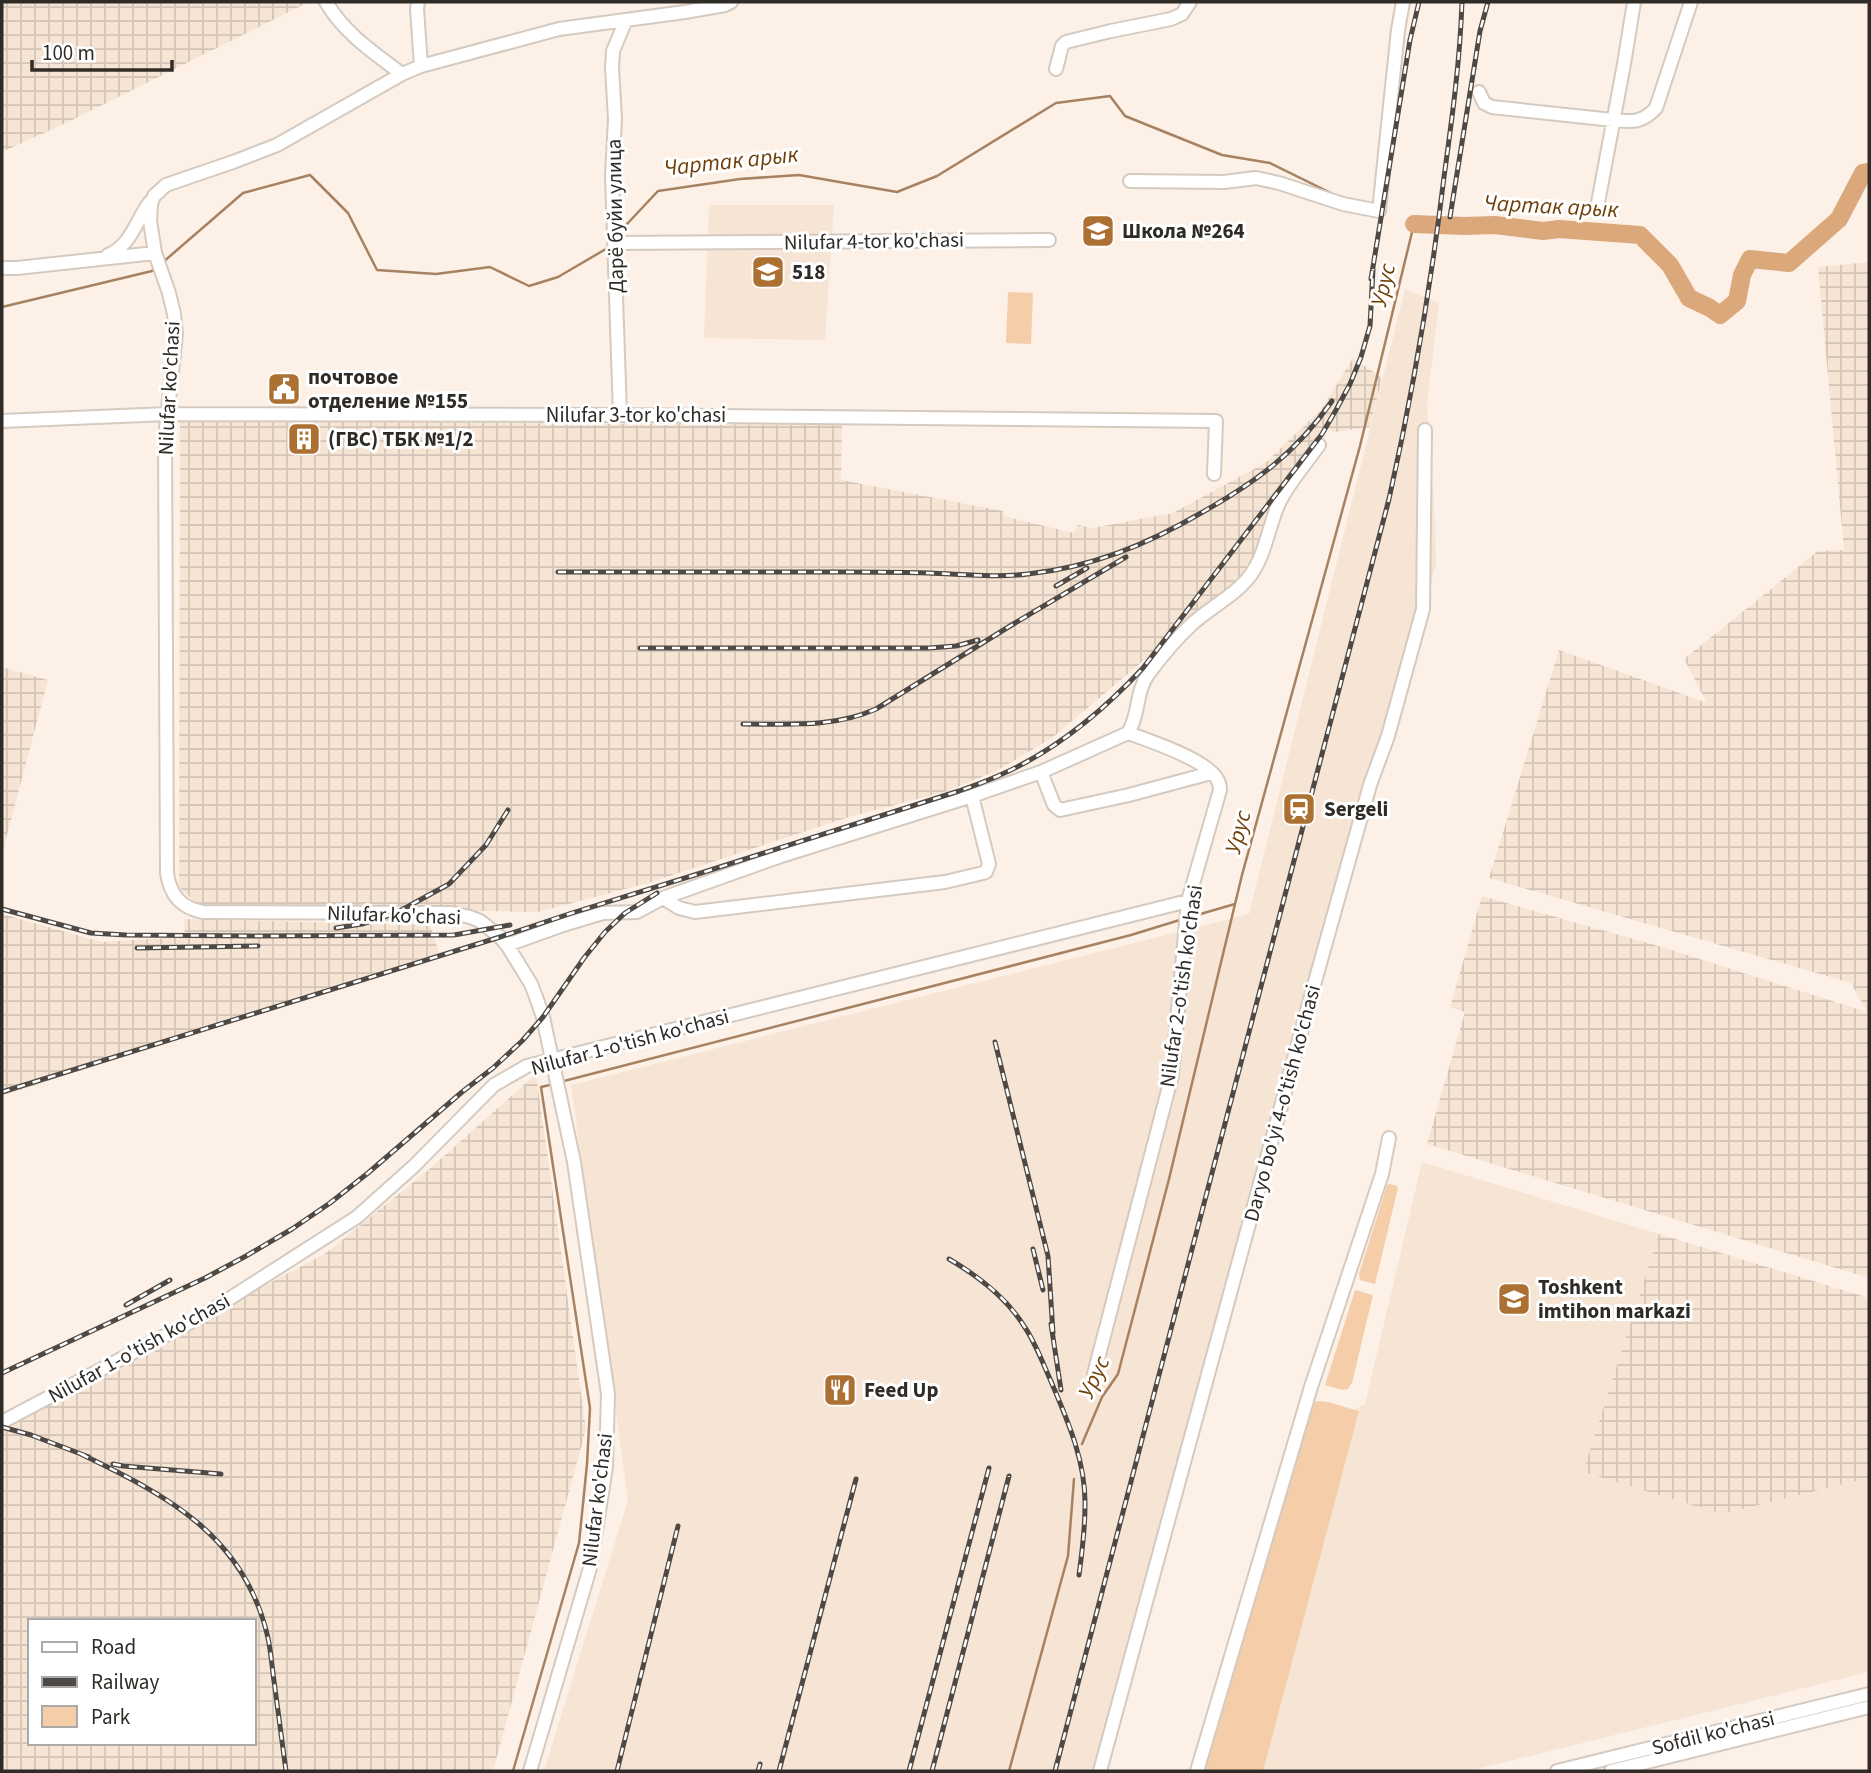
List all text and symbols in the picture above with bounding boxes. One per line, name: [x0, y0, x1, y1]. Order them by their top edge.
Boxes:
scale bar: [32, 28, 172, 72]
text: 100 m: [42, 38, 95, 68]
water label: Чартак арык: [662, 137, 801, 184]
street label: Дарё буйи улица: [599, 139, 631, 293]
water label: Чартак арык: [1483, 186, 1620, 226]
school or university icon: Школа №264: [1079, 212, 1117, 250]
place label: Школа №264: [1122, 216, 1245, 246]
street label: Nilufar 4-tor ko'chasi: [784, 224, 964, 258]
school or university icon: 518: [749, 253, 787, 291]
place label: 518: [792, 257, 825, 287]
water label: Урус: [1362, 260, 1404, 310]
street label: Nilufar ko'chasi: [151, 320, 187, 456]
place label: почтовое отделение №155: [308, 362, 468, 416]
public building icon: почтовое отделение №155: [265, 370, 303, 408]
street label: Nilufar 3-tor ko'chasi: [546, 400, 726, 430]
building icon: (ГВС) ТБК №1/2: [285, 420, 323, 458]
place label: (ГВС) ТБК №1/2: [328, 424, 474, 454]
station icon: Sergeli: [1280, 790, 1318, 828]
place label: Sergeli: [1324, 794, 1388, 824]
water label: Урус: [1216, 807, 1260, 857]
street label: Nilufar 2-o'tish ko'chasi: [1152, 883, 1210, 1089]
street label: Nilufar ko'chasi: [326, 898, 462, 932]
street label: Daryo bo'yi 4-o'tish ko'chasi: [1236, 981, 1328, 1225]
street label: Nilufar 1-o'tish ko'chasi: [528, 1001, 732, 1083]
place label: Toshkent imtihon markazi: [1538, 1272, 1691, 1326]
school or university icon: Toshkent imtihon markazi: [1495, 1280, 1533, 1318]
street label: Nilufar 1-o'tish ko'chasi: [43, 1285, 235, 1411]
water label: Урус: [1070, 1350, 1118, 1404]
restaurant icon: Feed Up: [821, 1371, 859, 1409]
place label: Feed Up: [864, 1375, 939, 1405]
street label: Nilufar ko'chasi: [574, 1432, 620, 1568]
legend: [28, 1619, 256, 1745]
text: Road: [91, 1632, 136, 1662]
text: Railway: [91, 1667, 159, 1697]
text: Park: [91, 1702, 131, 1732]
street label: Sofdil ko'chasi: [1648, 1703, 1778, 1763]

